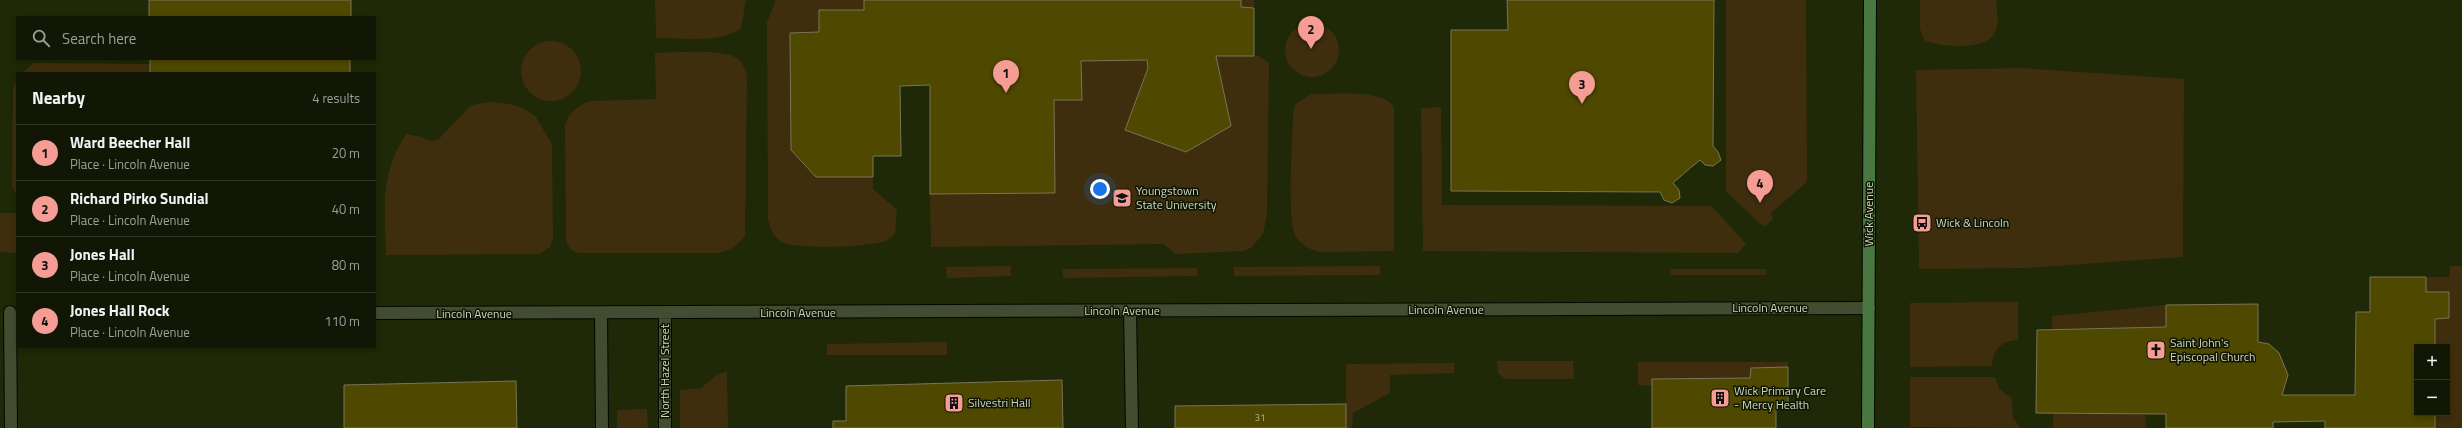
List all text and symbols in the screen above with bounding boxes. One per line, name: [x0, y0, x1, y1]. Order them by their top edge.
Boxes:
search box: [16, 16, 376, 60]
pin: 2: [1298, 16, 1324, 49]
icon: search: [30, 27, 52, 49]
text: Search here: [62, 27, 136, 50]
pin: 1: [993, 60, 1019, 93]
pin: 3: [1569, 71, 1595, 104]
text: Nearby: [32, 85, 85, 111]
text: 4 results: [312, 88, 360, 108]
text: Ward Beecher Hall: [70, 131, 190, 154]
text: 1: [41, 143, 49, 163]
text: 20 m: [332, 143, 360, 163]
text: Place · Lincoln Avenue: [70, 154, 190, 174]
pin: 4: [1747, 170, 1773, 203]
your location: [1090, 179, 1110, 199]
place label: Youngstown State University: [1136, 181, 1217, 214]
street label: Wick Avenue: [1859, 182, 1878, 246]
text: Richard Pirko Sundial: [70, 187, 209, 210]
school or university icon: Youngstown State University: [1111, 187, 1133, 209]
text: 2: [41, 199, 49, 219]
text: 40 m: [332, 199, 360, 219]
text: Place · Lincoln Avenue: [70, 210, 190, 230]
bus stop icon: Wick & Lincoln: [1911, 212, 1933, 234]
place label: Wick & Lincoln: [1936, 213, 2009, 232]
text: Jones Hall: [70, 243, 135, 266]
text: 3: [41, 255, 49, 275]
text: 80 m: [332, 255, 360, 275]
text: Place · Lincoln Avenue: [70, 266, 190, 286]
street label: Lincoln Avenue: [1732, 298, 1808, 317]
text: Jones Hall Rock: [70, 299, 170, 322]
street label: Lincoln Avenue: [1408, 300, 1484, 319]
street label: Lincoln Avenue: [1084, 301, 1160, 320]
street label: Lincoln Avenue: [760, 303, 836, 322]
street label: Lincoln Avenue: [436, 304, 512, 323]
text: 4: [41, 311, 49, 331]
text: 110 m: [324, 311, 360, 331]
text: Place · Lincoln Avenue: [70, 322, 190, 342]
street label: North Hazel Street: [655, 323, 674, 418]
place label: Saint John's Episcopal Church: [2170, 333, 2255, 366]
church icon: Saint John's Episcopal Church: [2145, 339, 2167, 361]
map controls: [2414, 344, 2450, 416]
button: +: [2414, 344, 2450, 380]
button: −: [2414, 380, 2450, 416]
place label: Wick Primary Care - Mercy Health: [1734, 381, 1826, 414]
building icon: Wick Primary Care - Mercy Health: [1709, 387, 1731, 409]
building icon: Silvestri Hall: [943, 392, 965, 414]
place label: Silvestri Hall: [968, 393, 1031, 412]
house number: 31: [1254, 410, 1266, 425]

